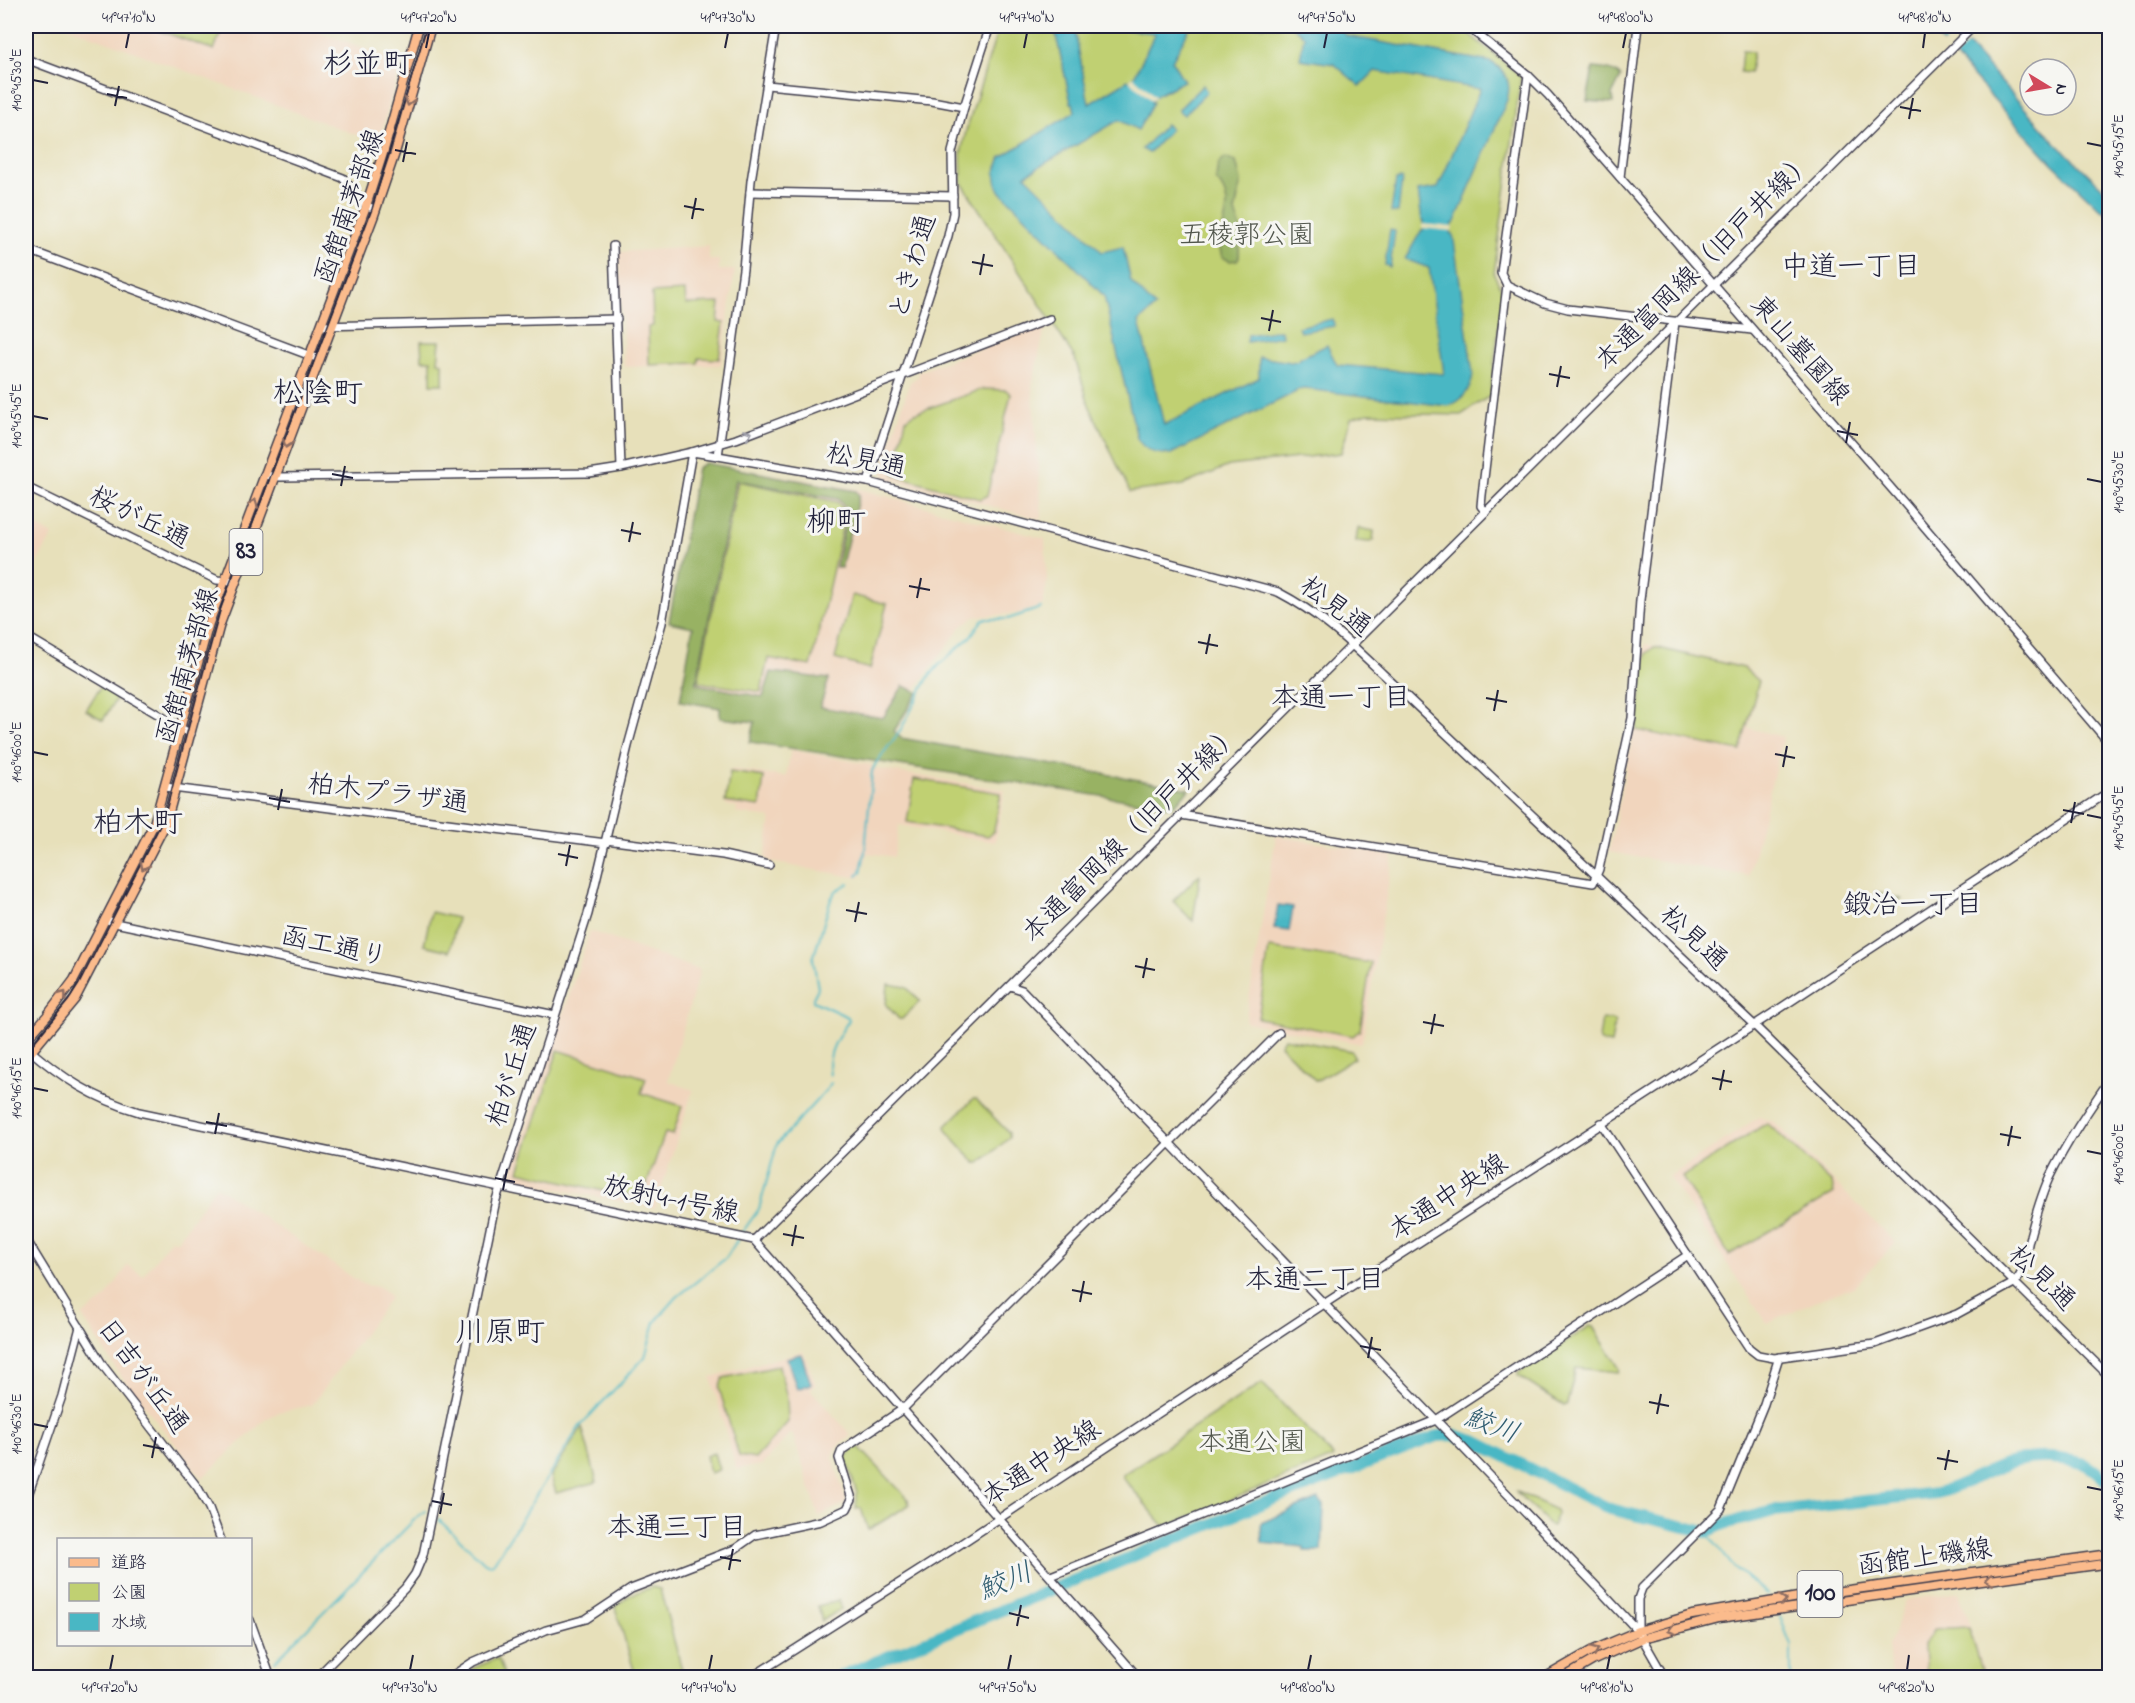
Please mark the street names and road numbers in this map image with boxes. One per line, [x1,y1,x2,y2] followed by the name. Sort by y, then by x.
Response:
[306,124,396,290] street label: 函館南茅部線
[1587,143,1825,381] street label: 本通富岡線（旧戸井線）
[880,210,948,324] street label: ときわ通
[1740,287,1858,415] street label: 東山墓園線
[822,435,910,489] street label: 松見通
[82,478,196,560] street label: 桜が丘通
[230,529,262,575] road number: 83
[1291,568,1379,648] street label: 松見通
[148,583,230,749] street label: 函館南茅部線
[1014,715,1252,953] street label: 本通富岡線（旧戸井線）
[305,766,471,824] street label: 柏木プラザ通
[1650,897,1736,981] street label: 松見通
[277,918,391,978] street label: 函工通り
[478,1018,548,1132] street label: 柏が丘通
[1382,1145,1516,1251] street label: 本通中央線
[600,1168,742,1234] street label: 放射4-1号線
[1998,1237,2084,1321] street label: 松見通
[87,1311,197,1443] street label: 日吉が丘通
[975,1411,1109,1517] street label: 本通中央線
[1855,1530,1995,1588] street label: 函館上磯線
[1798,1571,1842,1617] road number: 100

